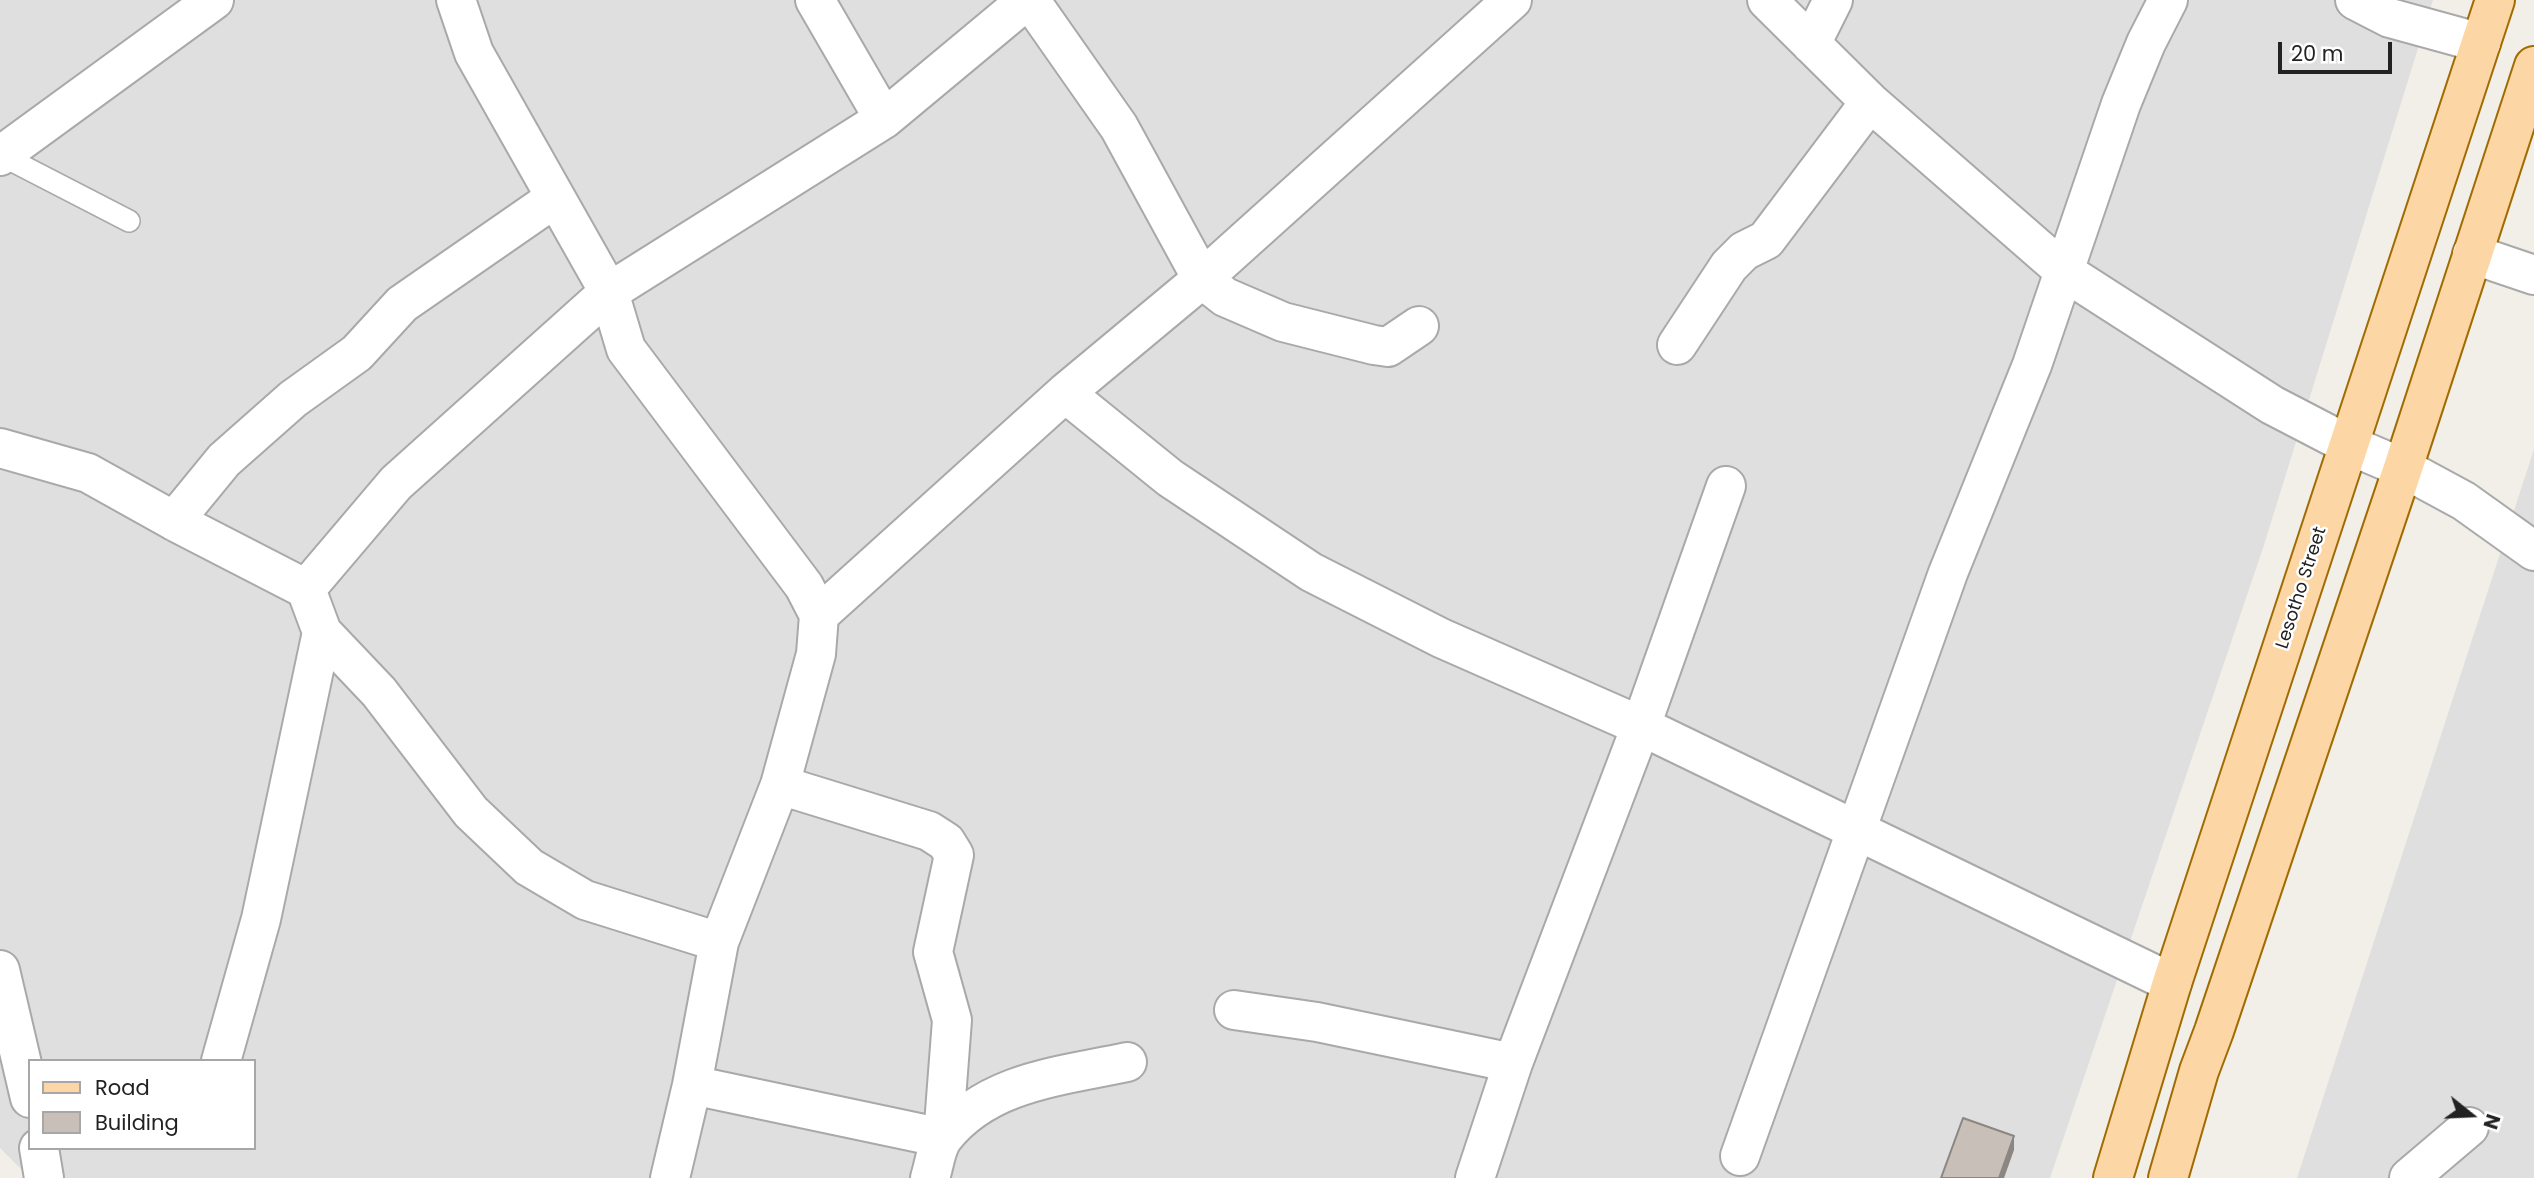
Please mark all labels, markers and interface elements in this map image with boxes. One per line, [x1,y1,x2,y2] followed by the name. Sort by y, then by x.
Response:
[2282,28,2396,72] scale bar
[2291,39,2344,68] text: 20 m
[2272,524,2332,652] street label: Lesotho Street
[28,1059,256,1150] legend
[95,1073,150,1102] text: Road
[2436,1080,2506,1150] north arrow
[95,1108,179,1137] text: Building
[2476,1111,2506,1133] text: N

